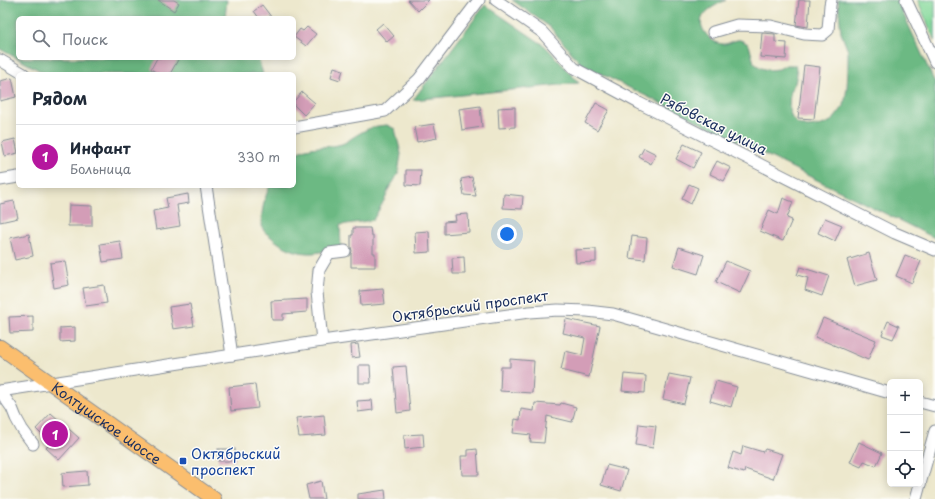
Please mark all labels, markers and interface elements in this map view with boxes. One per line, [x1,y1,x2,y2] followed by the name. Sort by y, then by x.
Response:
[16,16,296,60] search box
[30,27,52,49] icon: search
[62,27,108,50] text: Поиск
[32,85,87,111] text: Рядом
[657,88,771,160] street label: Рябовская улица
[70,136,131,159] text: Инфант
[42,147,48,166] text: 1
[237,147,280,166] text: 330 m
[70,159,131,178] text: Больница
[497,224,517,244] your location
[391,285,550,327] street label: Октябрьский проспект
[48,377,166,469] street label: Колтушское шоссе
[887,379,923,487] map controls
[887,379,923,415] button: +
[887,415,923,451] button: −
[42,419,68,449] pin: 1
[191,443,281,480] place label: Октябрьский проспект
[887,451,923,487] button: locate
[178,456,188,466] marker: Октябрьский проспект

